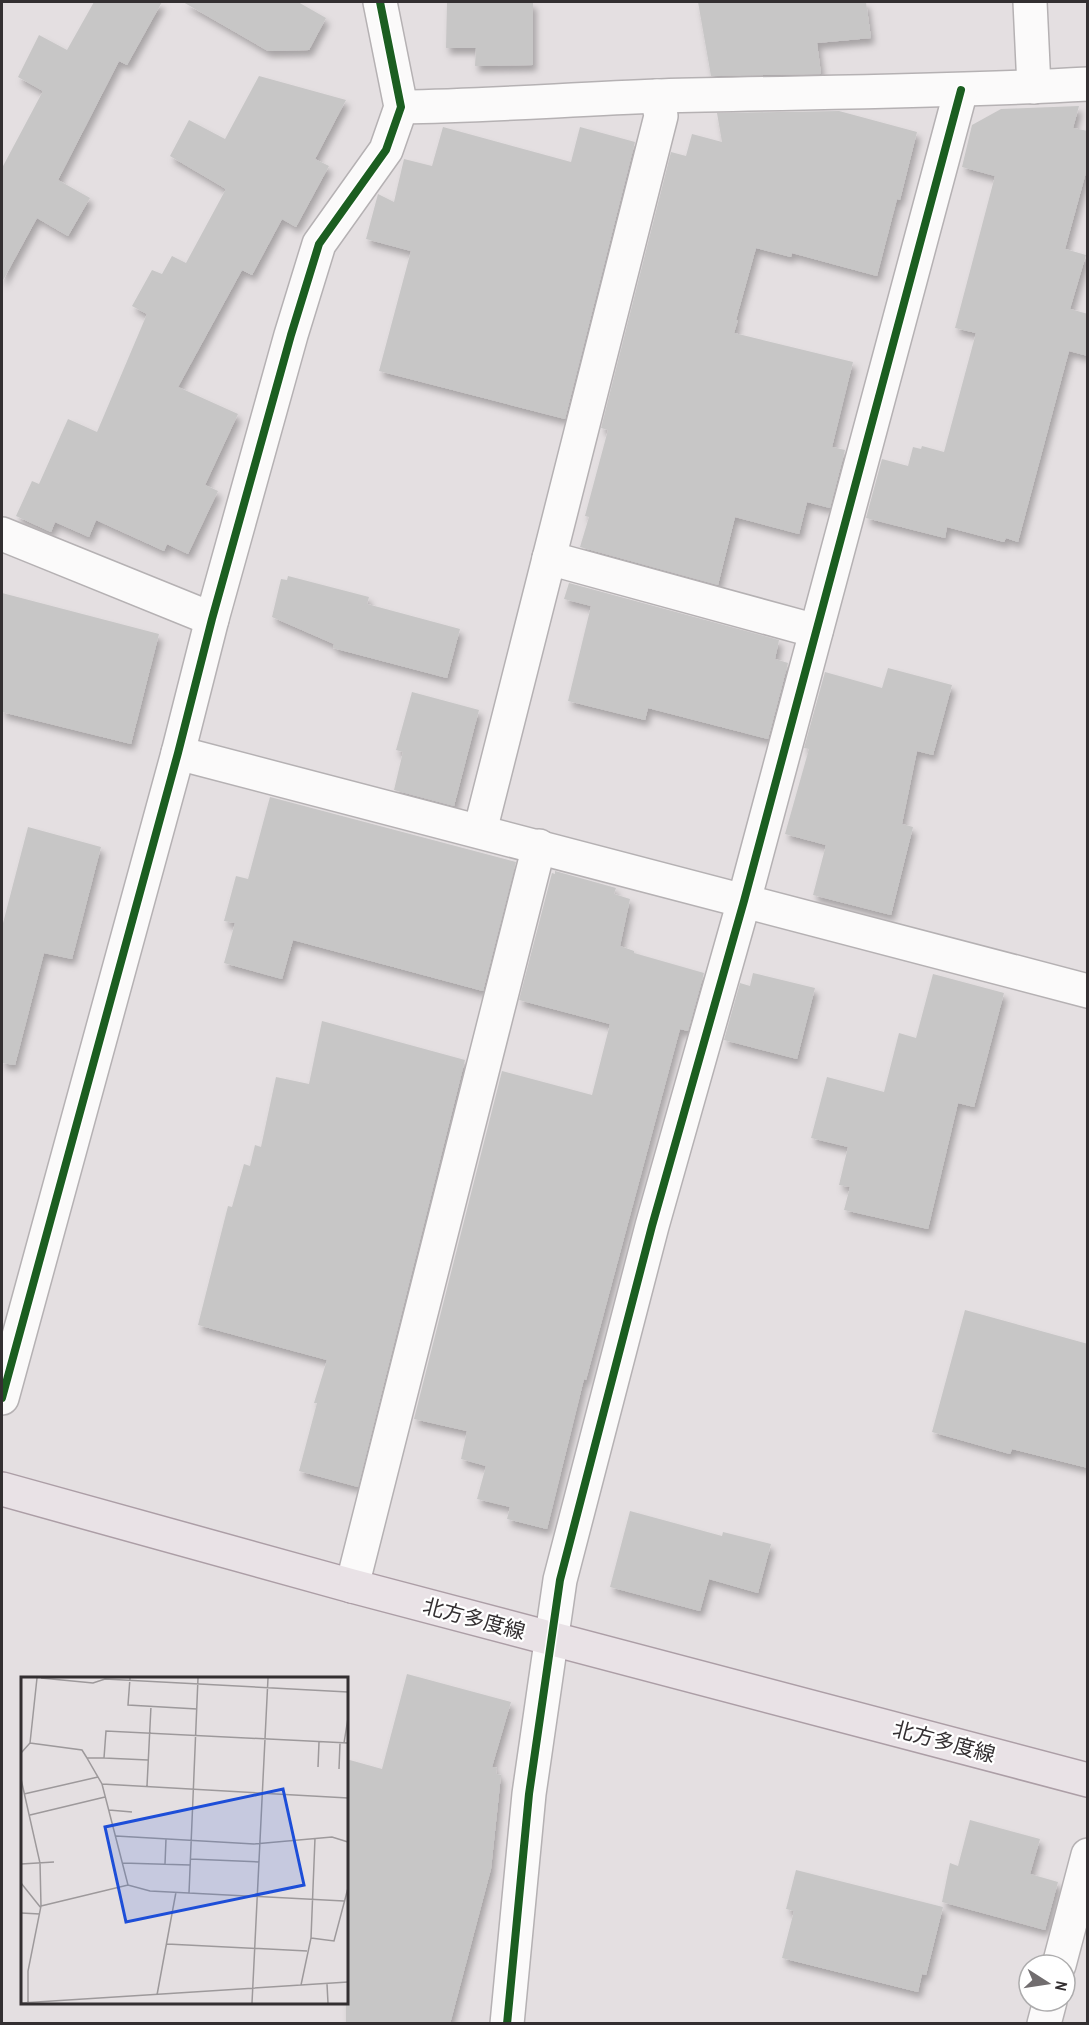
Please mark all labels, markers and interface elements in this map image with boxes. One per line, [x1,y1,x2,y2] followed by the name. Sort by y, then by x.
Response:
[420,1591,529,1646] street label: 北方多度線
[21,1677,348,2004] inset map
[890,1714,999,1769] street label: 北方多度線
[1017,1953,1077,2013] north arrow
[1050,1979,1073,1993] text: N

